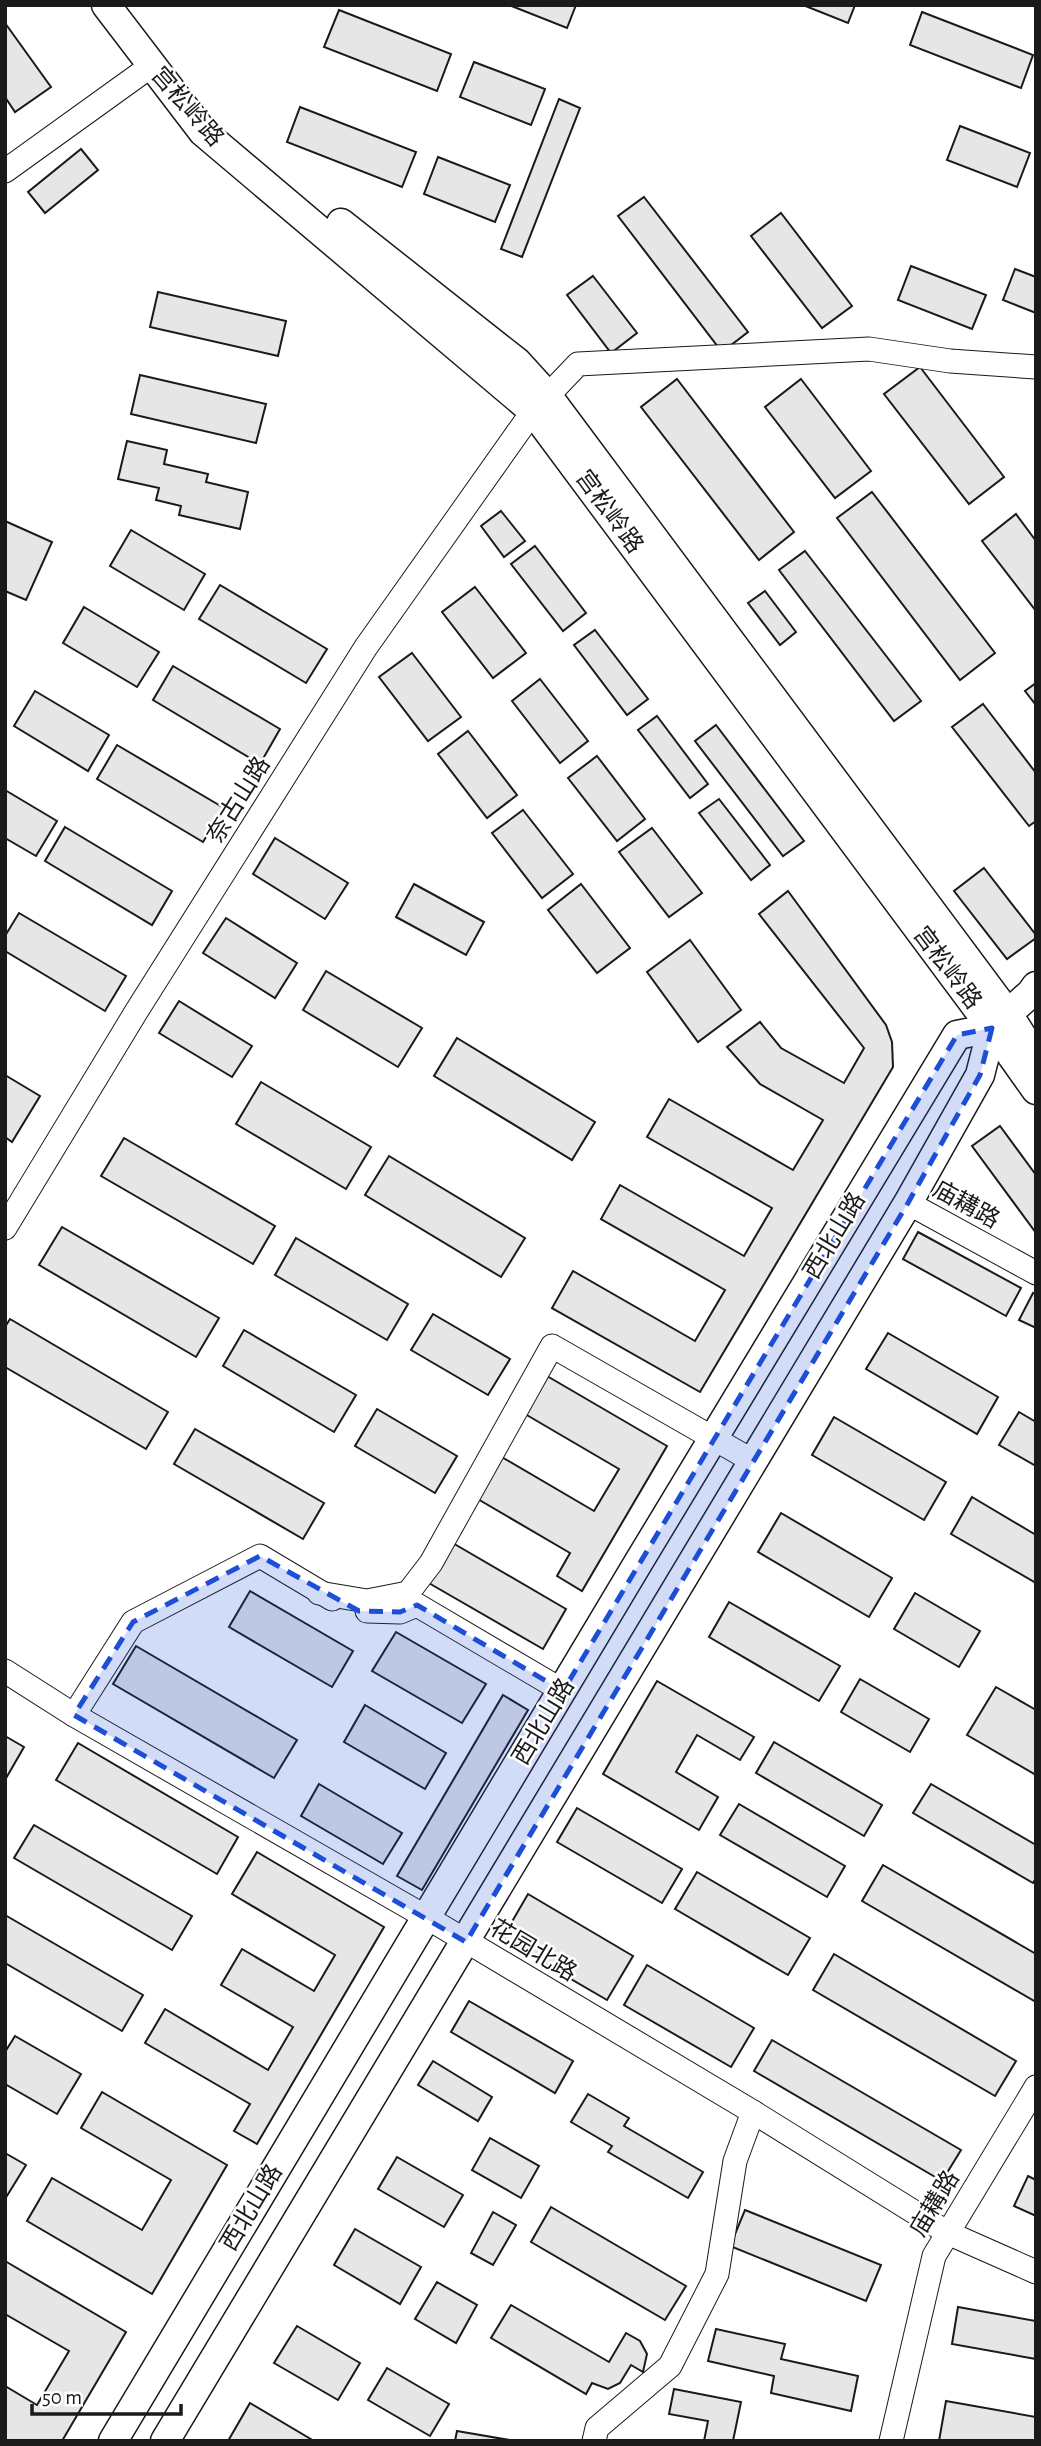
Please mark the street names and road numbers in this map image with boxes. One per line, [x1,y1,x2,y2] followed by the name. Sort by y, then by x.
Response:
[146,62,229,151] street label: 宫松岭路
[571,465,649,558] street label: 宫松岭路
[202,752,275,847] street label: 奈古山路
[909,921,987,1014] street label: 宫松岭路
[929,1175,1004,1233] street label: 庙耩路
[798,1188,870,1283] street label: 西北山路
[507,1674,579,1769] street label: 西北山路
[486,1914,581,1986] street label: 花园北路
[215,2160,287,2255] street label: 西北山路
[904,2166,964,2241] street label: 庙耩路

